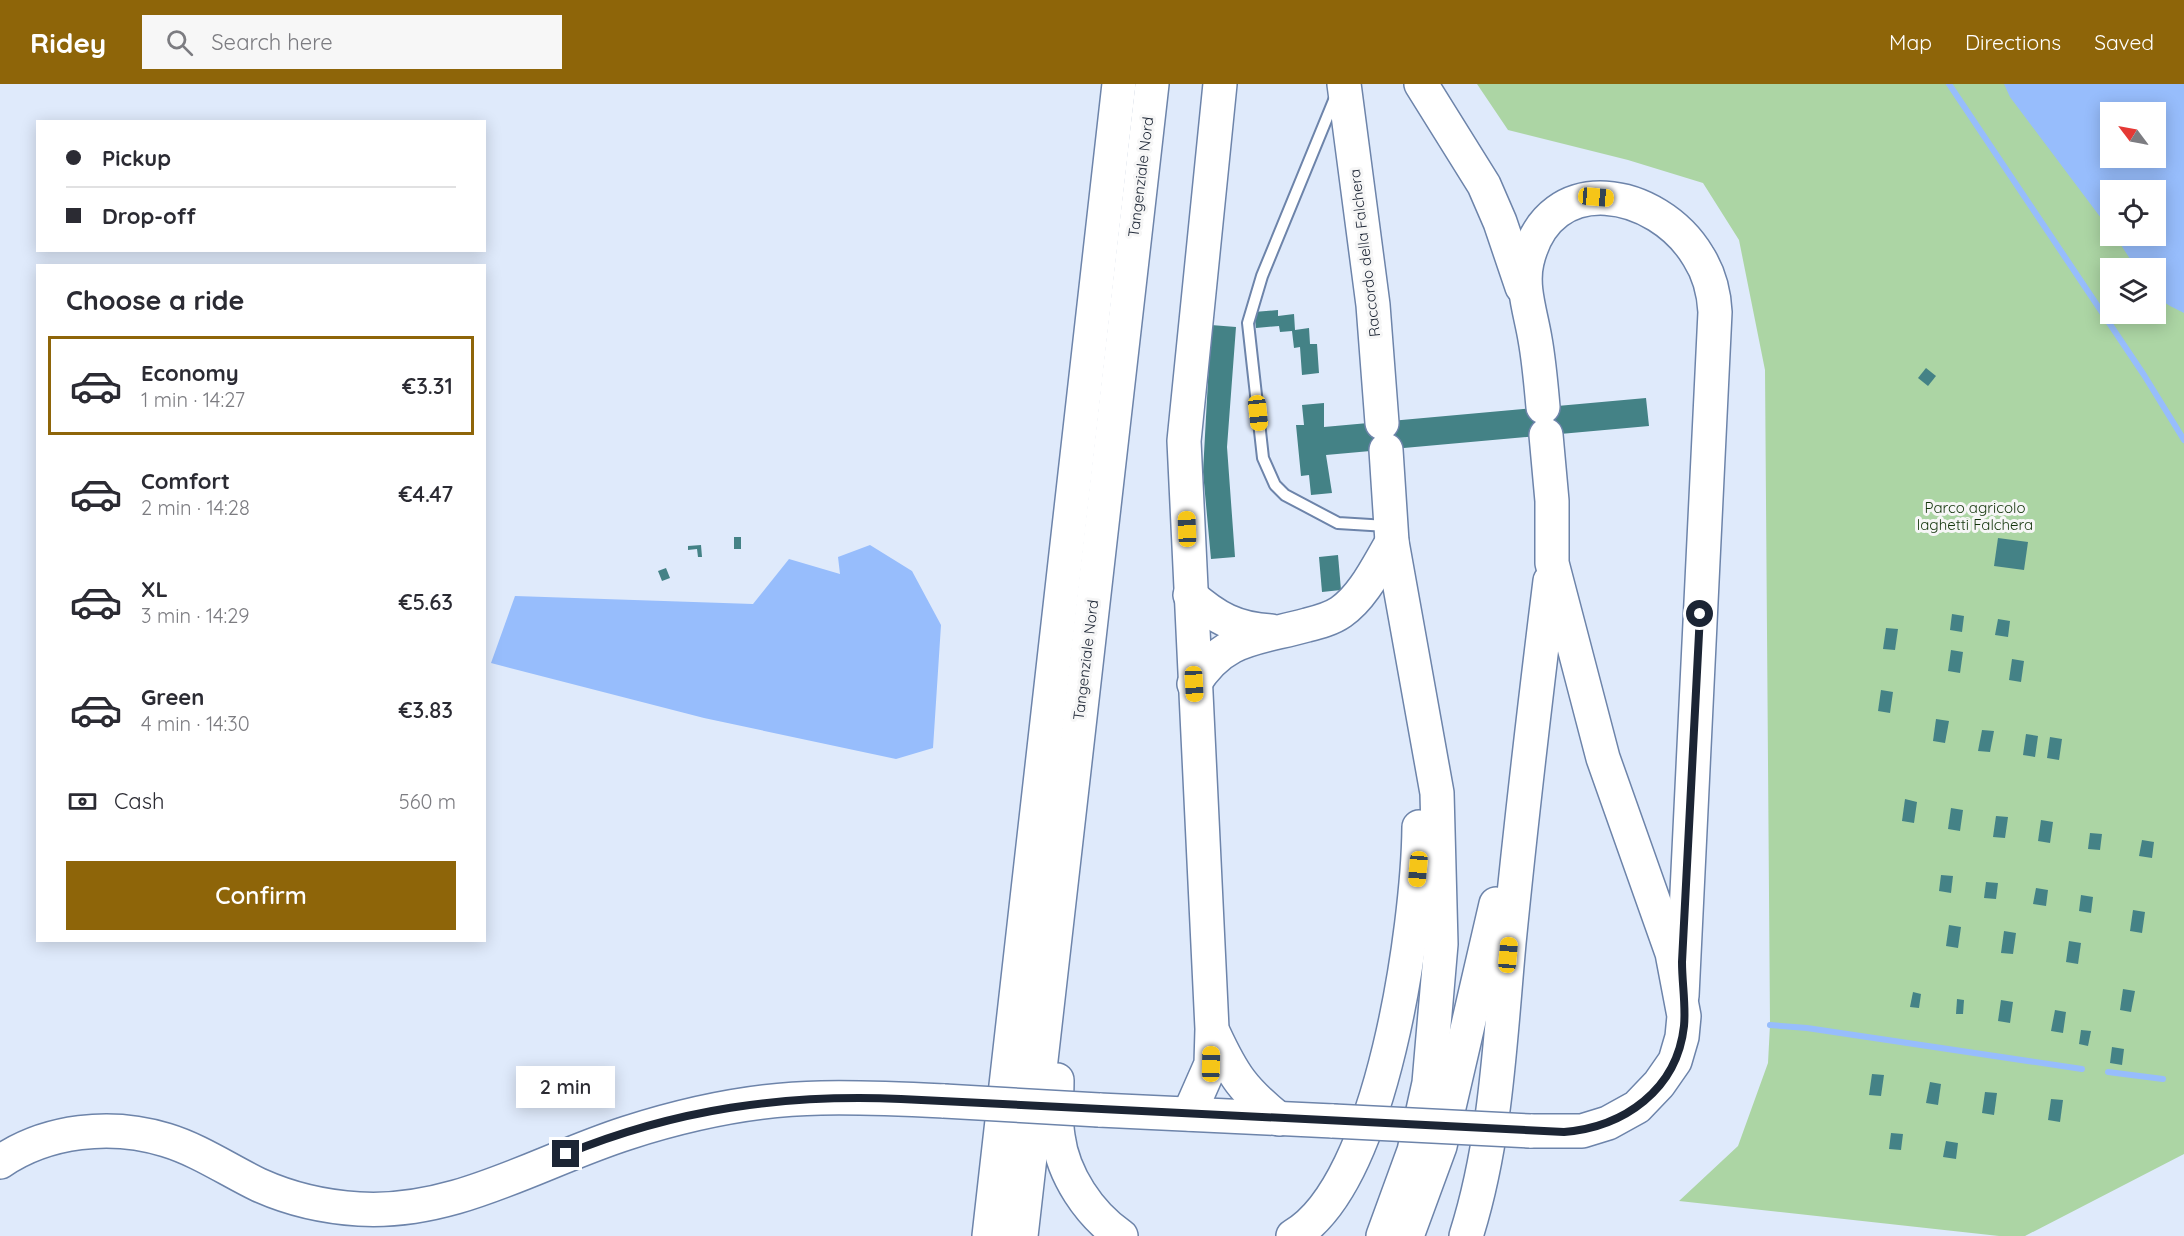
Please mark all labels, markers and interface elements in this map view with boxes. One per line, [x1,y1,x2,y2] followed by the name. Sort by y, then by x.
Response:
[142,15,562,69] search box
[30,25,106,60] text: Ridey
[163,26,196,59] icon: search
[211,28,333,56] text: Search here
[1889,29,1932,55] text: Map
[1965,29,2061,55] text: Directions
[2094,29,2154,55] text: Saved
[2100,102,2166,168] north arrow
[2100,102,2166,324] map controls
[1124,116,1157,238] street label: Tangenziale Nord
[102,144,171,172] text: Pickup
[1345,168,1384,338] street label: Raccordo della Falchera
[2100,180,2166,246] button: locate
[1577,186,1615,208] car
[102,202,196,230] text: Drop-off
[2100,258,2166,324] button: layers
[66,283,244,317] text: Choose a ride
[69,359,123,413] icon: car
[141,359,239,387] text: Economy
[402,372,453,400] text: €3.31
[141,387,245,412] text: 1 min · 14:27
[1247,394,1269,432] car
[69,467,123,521] icon: car
[141,467,230,495] text: Comfort
[398,480,453,508] text: €4.47
[141,495,250,520] text: 2 min · 14:28
[1917,498,2033,534] park label: Parco agricolo laghetti Falchera
[1177,511,1197,547] car
[69,575,123,629] icon: car
[141,575,168,603] text: XL
[398,588,453,616] text: €5.63
[1069,599,1102,721] street label: Tangenziale Nord
[1686,600,1713,627] route start
[141,603,249,628] text: 3 min · 14:29
[1184,666,1204,702] car
[69,683,123,737] icon: car
[141,683,204,711] text: Green
[398,696,453,724] text: €3.83
[141,711,250,736] text: 4 min · 14:30
[66,785,99,818] icon: cash
[114,787,165,815] text: Cash
[399,789,456,814] text: 560 m
[1407,850,1429,888] car
[66,861,456,930] button: Confirm
[1497,936,1519,974] car
[1202,1046,1220,1082] car
[516,1067,616,1109] callout: 2 min
[540,1074,591,1099] text: 2 min
[552,1140,579,1167] route end

